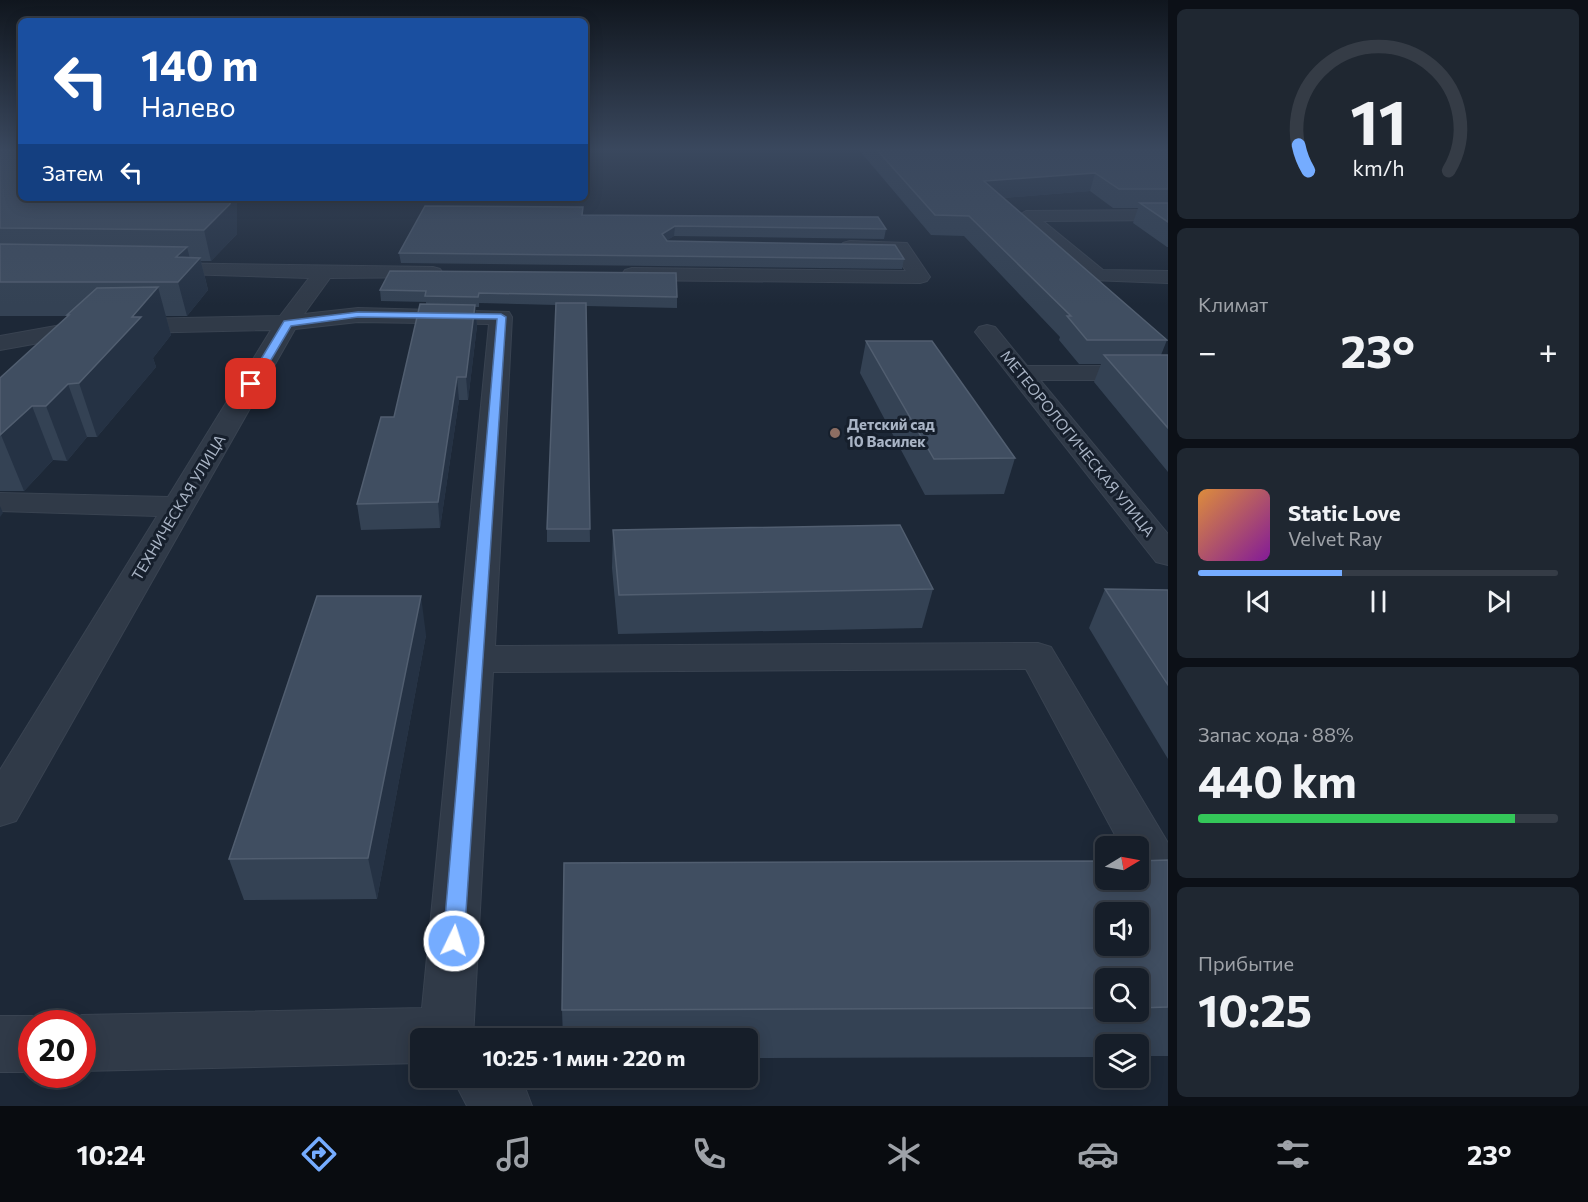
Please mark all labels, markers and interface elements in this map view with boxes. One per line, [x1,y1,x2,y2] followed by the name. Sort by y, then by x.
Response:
[141,38,258,90] text: 140 m
[42,42,120,120] icon: left
[1350,82,1406,158] text: 11
[141,90,236,123] text: Налево
[1352,155,1404,181] text: km/h
[115,156,148,189] icon: left
[42,159,103,186] text: Затем
[1198,292,1268,316] text: Климат
[1341,322,1415,377] text: 23°
[1198,330,1217,371] text: −
[1539,330,1558,371] text: +
[997,346,1159,540] street label: МЕТЕОРОЛОГИЧЕСКАЯ УЛИЦА
[225,358,276,409] pin
[234,367,267,400] icon: arrive
[847,415,935,450] place label: Детский сад 10 Василек
[828,426,842,440] marker: Детский сад 10 Василек
[127,431,229,583] street label: ТЕХНИЧЕСКАЯ УЛИЦА
[1288,499,1401,526] text: Static Love
[1288,526,1382,550] text: Velvet Ray
[1242,585,1275,618] icon: previous
[1362,585,1395,618] icon: pause
[1482,585,1515,618] icon: next
[1198,722,1354,746] text: Запас хода · 88%
[1198,752,1357,807] text: 440 km
[1095,836,1149,890] north arrow
[1095,836,1149,1088] map controls
[1095,902,1149,956] button: sound
[422,909,486,973] position arrow
[1198,951,1294,975] text: Прибытие
[1095,968,1149,1022] button: search
[1198,981,1312,1036] text: 10:25
[18,1010,96,1088] speed limit sign: 20
[1095,1034,1149,1088] button: layers
[482,1044,686,1071] text: 10:25 · 1 мин · 220 m
[298,1133,340,1175] icon: directions
[493,1133,535,1175] icon: music
[688,1133,730,1175] icon: phone
[883,1133,925,1175] icon: climate
[1077,1133,1119,1175] icon: car
[1272,1133,1314,1175] icon: filters
[76,1138,145,1171] text: 10:24
[1467,1138,1512,1171] text: 23°

